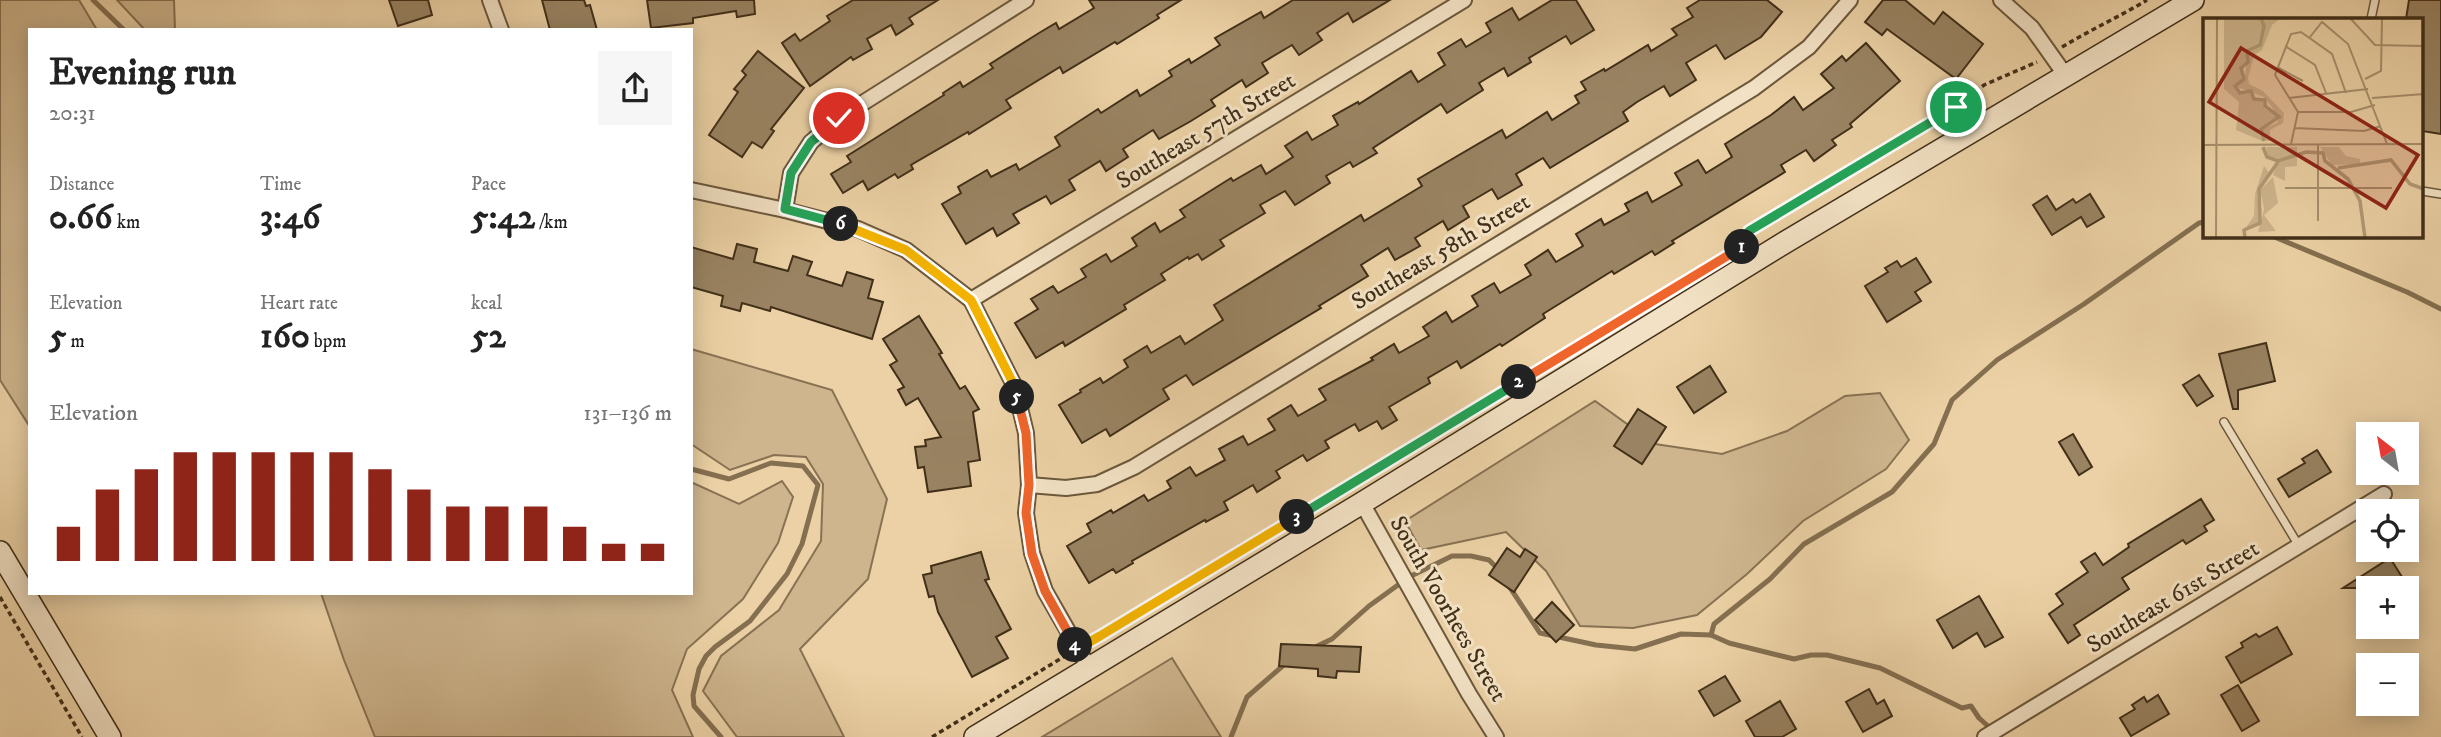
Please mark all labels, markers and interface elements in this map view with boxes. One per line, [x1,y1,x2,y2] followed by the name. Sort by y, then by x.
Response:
[2203,18,2424,238] inset map
[49,49,236,97] text: Evening run
[598,51,672,125] button: share
[1111,66,1301,196] street label: Southeast 57th Street
[1926,77,1986,137] pin
[809,88,869,148] pin
[1937,88,1975,126] icon: arrive
[49,99,96,128] text: 20:31
[820,99,858,137] icon: check
[49,173,114,196] text: Distance
[260,173,301,196] text: Time
[471,173,506,196] text: Pace
[1346,187,1536,317] street label: Southeast 58th Street
[49,196,113,240] text: 0.66
[260,196,321,240] text: 3:46
[471,196,535,240] text: 5:42
[824,206,858,242] pin: 6
[113,211,140,234] text: km
[535,211,568,234] text: /km
[836,212,845,235] text: 6
[1724,230,1760,264] pin: 1
[1738,235,1745,258] text: 1
[49,292,123,315] text: Elevation
[260,292,338,315] text: Heart rate
[471,292,502,315] text: kcal
[49,315,66,359] text: 5
[260,315,310,359] text: 160
[471,315,506,359] text: 52
[66,330,85,353] text: m
[310,330,347,353] text: bpm
[1502,364,1536,400] pin: 2
[1514,370,1523,393] text: 2
[1000,380,1034,414] pin: 5
[1012,385,1021,408] text: 5
[49,399,138,428] text: Elevation
[583,399,672,428] text: 131–136 m
[2356,422,2418,485] north arrow
[2356,422,2419,716] map controls
[2356,499,2419,562] button: locate
[1280,500,1314,534] pin: 3
[1293,505,1300,528] text: 3
[1383,511,1514,708] street label: South Voorhees Street
[2081,534,2265,660] street label: Southeast 61st Street
[2356,576,2419,639] button: +
[1058,628,1092,662] pin: 4
[1069,633,1080,656] text: 4
[2356,653,2419,716] button: −

